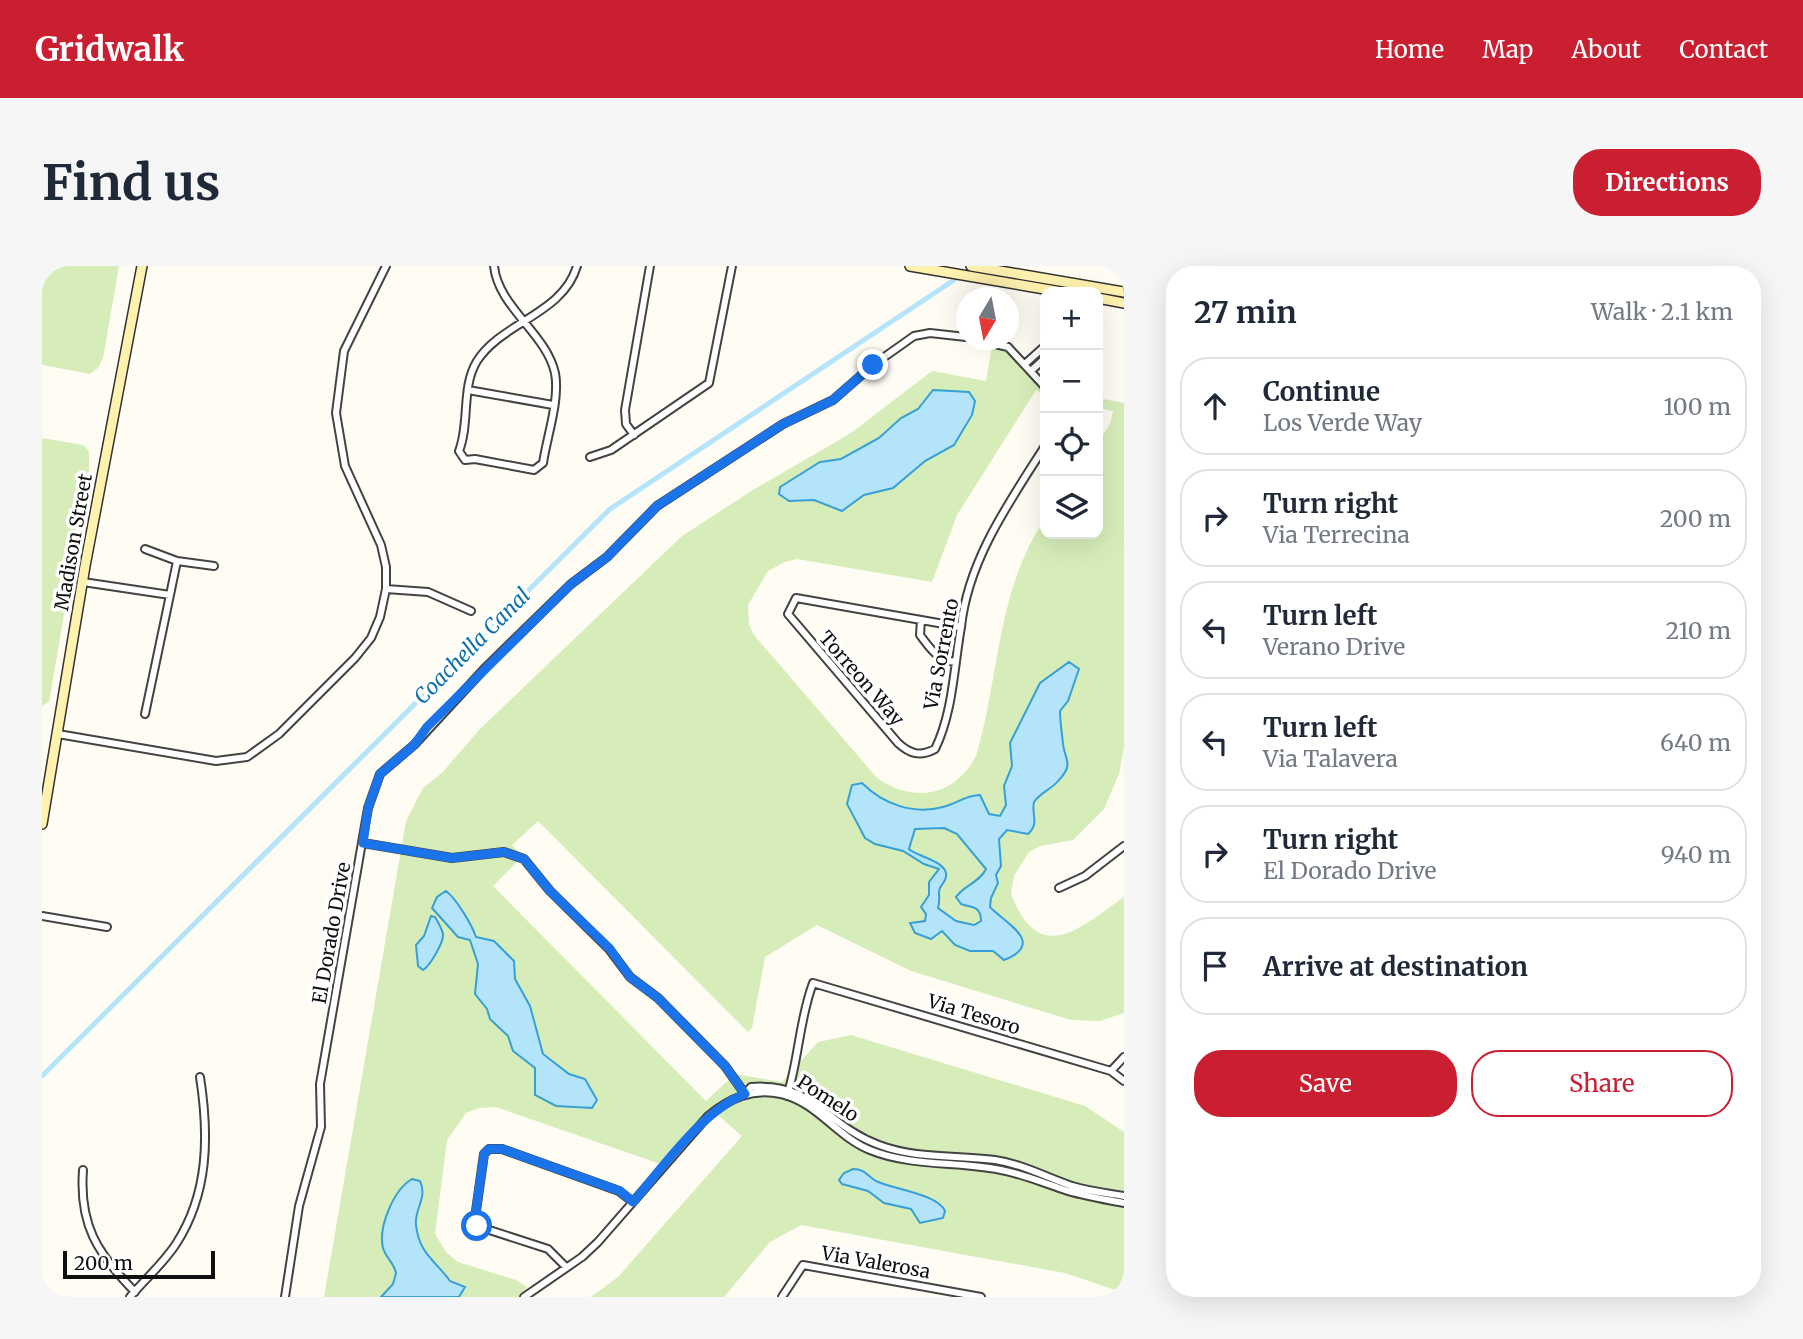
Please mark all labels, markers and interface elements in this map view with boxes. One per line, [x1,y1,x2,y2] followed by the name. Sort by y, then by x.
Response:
[35,29,184,70] text: Gridwalk
[1375,34,1444,65] text: Home
[1482,34,1533,65] text: Map
[1571,34,1641,65] text: About
[1679,34,1768,65] text: Contact
[1573,149,1761,216] button: Directions
[42,152,220,213] text: Find us
[956,287,1019,350] north arrow
[1040,287,1103,539] map controls
[1040,287,1103,350] button: +
[1194,293,1297,331] text: 27 min
[1591,297,1733,326] text: Walk · 2.1 km
[857,349,888,380] route end
[1040,350,1103,413] button: −
[1263,375,1380,408] text: Continue
[1196,387,1234,425] icon: ahead
[1663,392,1731,421] text: 100 m
[1263,408,1422,437] text: Los Verde Way
[1040,413,1103,476] button: locate
[49,471,97,612] street label: Madison Street
[1040,476,1103,539] button: layers
[1263,487,1398,520] text: Turn right
[1196,499,1234,537] icon: right
[1660,504,1731,533] text: 200 m
[1263,520,1410,549] text: Via Terrecina
[408,582,536,710] water label: Coachella Canal
[918,596,964,713] street label: Via Sorrento
[1263,599,1377,632] text: Turn left
[1196,611,1234,649] icon: left
[1666,616,1731,645] text: 210 m
[814,626,910,730] street label: Torreon Way
[1263,632,1405,661] text: Verano Drive
[1263,711,1377,744] text: Turn left
[1196,723,1234,761] icon: left
[1660,728,1731,757] text: 640 m
[1263,744,1398,773] text: Via Talavera
[1263,823,1398,856] text: Turn right
[1196,835,1234,873] icon: right
[1661,840,1731,869] text: 940 m
[1263,856,1437,885] text: El Dorado Drive
[307,860,355,1006] street label: El Dorado Drive
[1196,947,1234,985] icon: arrive
[1263,950,1528,983] text: Arrive at destination
[924,988,1023,1039] street label: Via Tesoro
[1194,1050,1457,1117] button: Save
[1471,1050,1733,1117] button: Share
[793,1069,863,1127] street label: Pomelo
[461,1210,492,1241] route start
[819,1240,932,1283] street label: Via Valerosa
[63,1248,215,1280] scale bar
[74,1251,133,1275] text: 200 m

